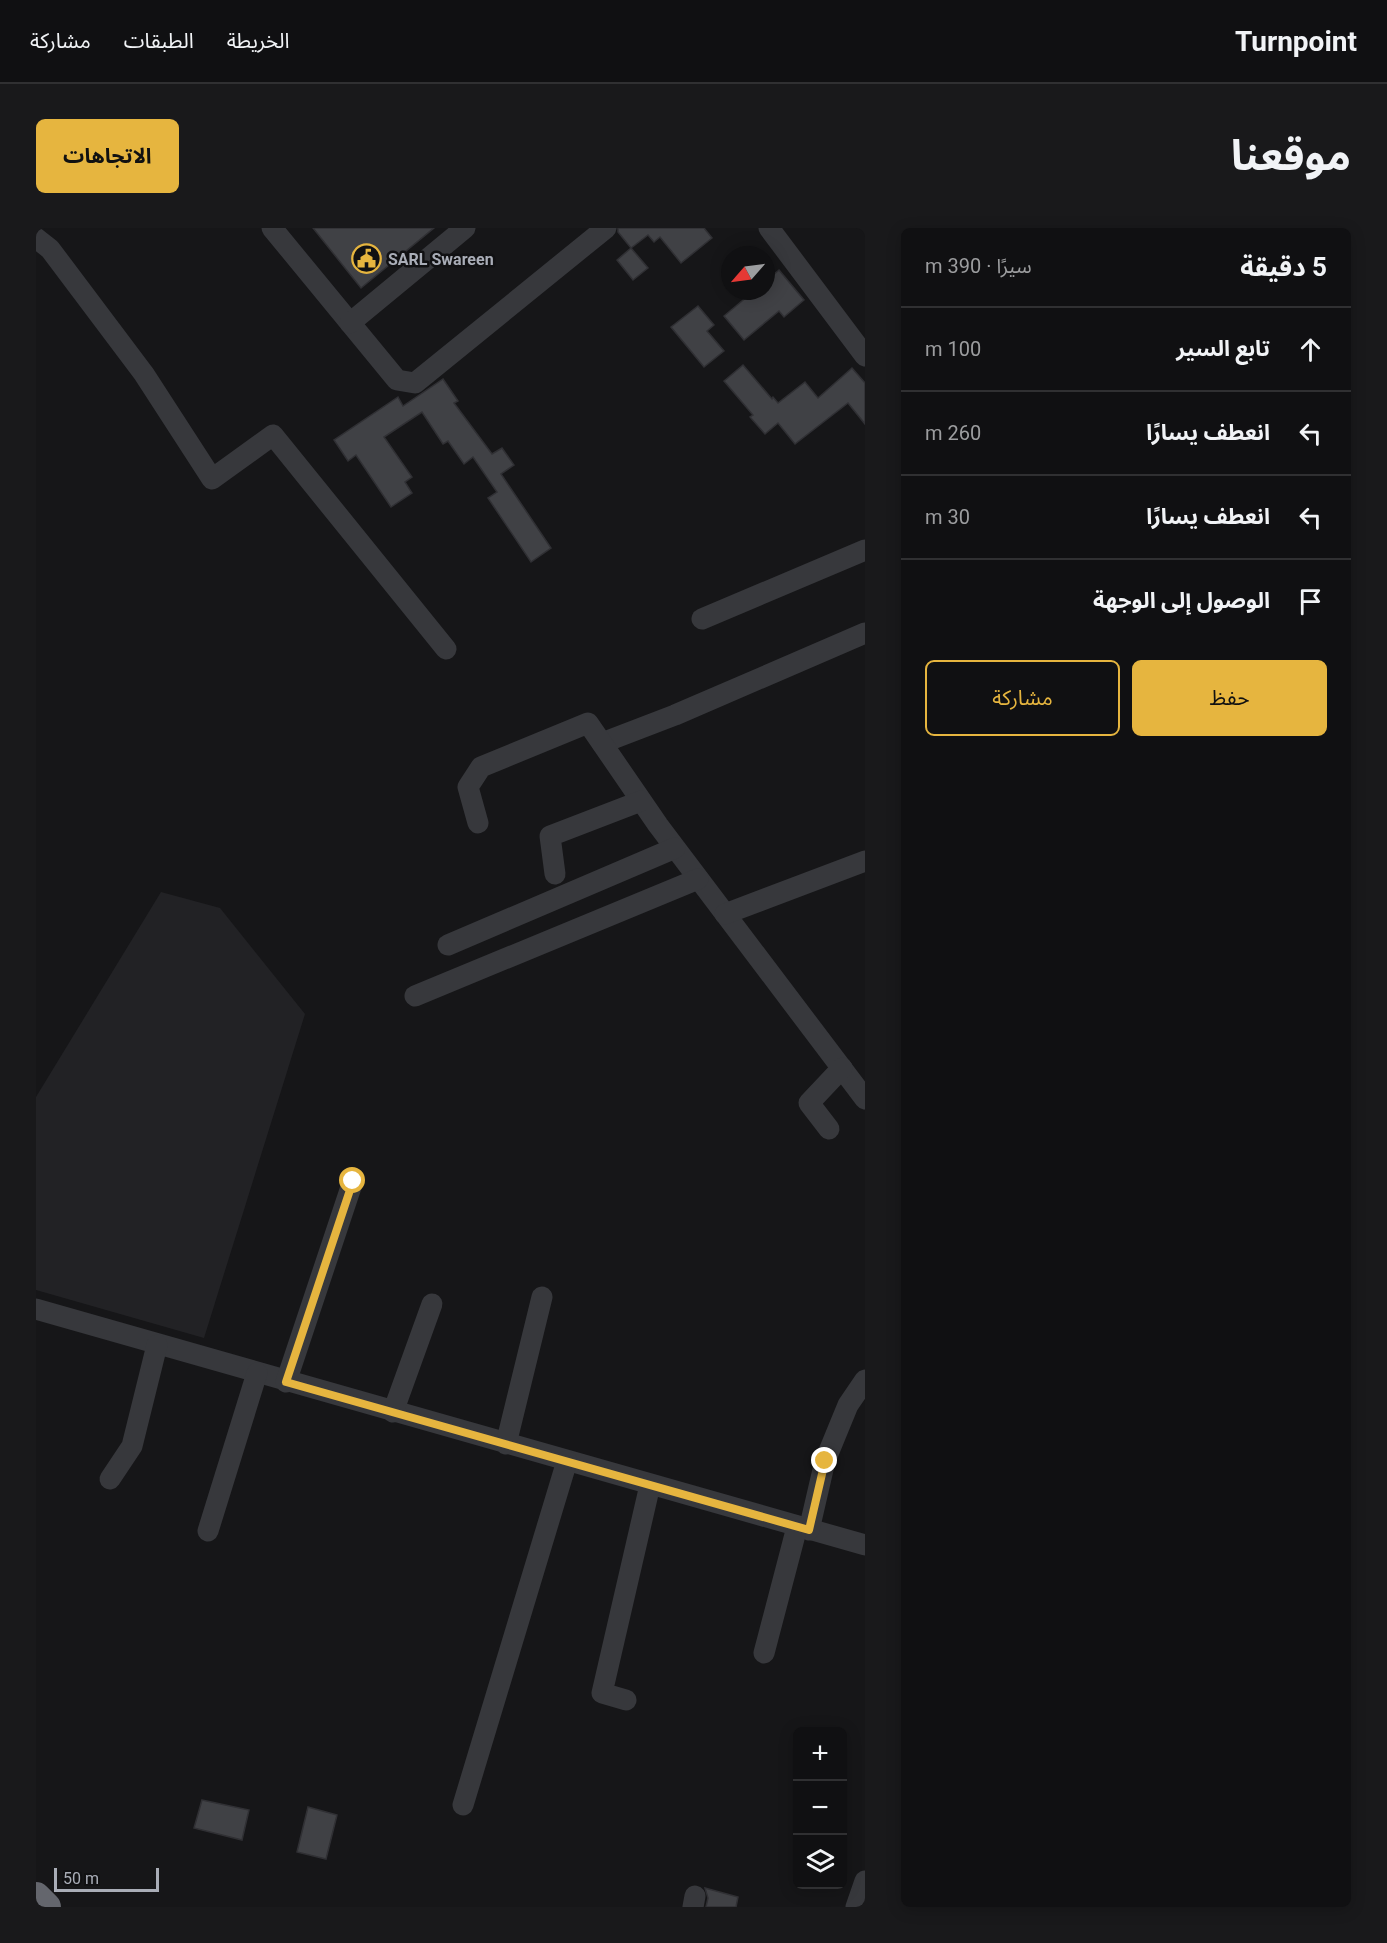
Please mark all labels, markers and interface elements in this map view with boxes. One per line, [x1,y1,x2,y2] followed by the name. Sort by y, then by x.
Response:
[1235,25,1357,58] text: Turnpoint
[30,29,91,53] text: مشاركة
[124,29,194,53] text: الطبقات
[227,29,290,53] text: الخريطة
[36,119,179,193] button: الاتجاهات
[1231,131,1351,180] text: موقعنا
[351,243,383,275] public building icon: SARL Swareen
[721,246,775,300] north arrow
[388,250,494,269] place label: SARL Swareen
[1240,252,1327,282] text: 5 دقيقة
[925,254,1032,278] text: سيرًا · 390 m
[1294,333,1327,366] icon: ahead
[1176,336,1270,361] text: تابع السير
[925,337,981,361] text: 100 m
[1294,417,1327,450] icon: left
[1146,420,1270,445] text: انعطف يسارًا
[925,421,981,445] text: 260 m
[1294,501,1327,534] icon: left
[1146,504,1270,529] text: انعطف يسارًا
[925,505,970,529] text: 30 m
[1294,585,1327,618] icon: arrive
[1093,588,1270,613] text: الوصول إلى الوجهة
[925,660,1120,736] button: مشاركة
[1132,660,1327,736] button: حفظ
[339,1167,365,1193] route start
[811,1447,837,1473] route end
[793,1727,847,1889] map controls
[793,1727,847,1781] button: +
[793,1781,847,1835] button: −
[793,1835,847,1889] button: layers
[54,1865,159,1892] scale bar
[63,1869,99,1888] text: 50 m

